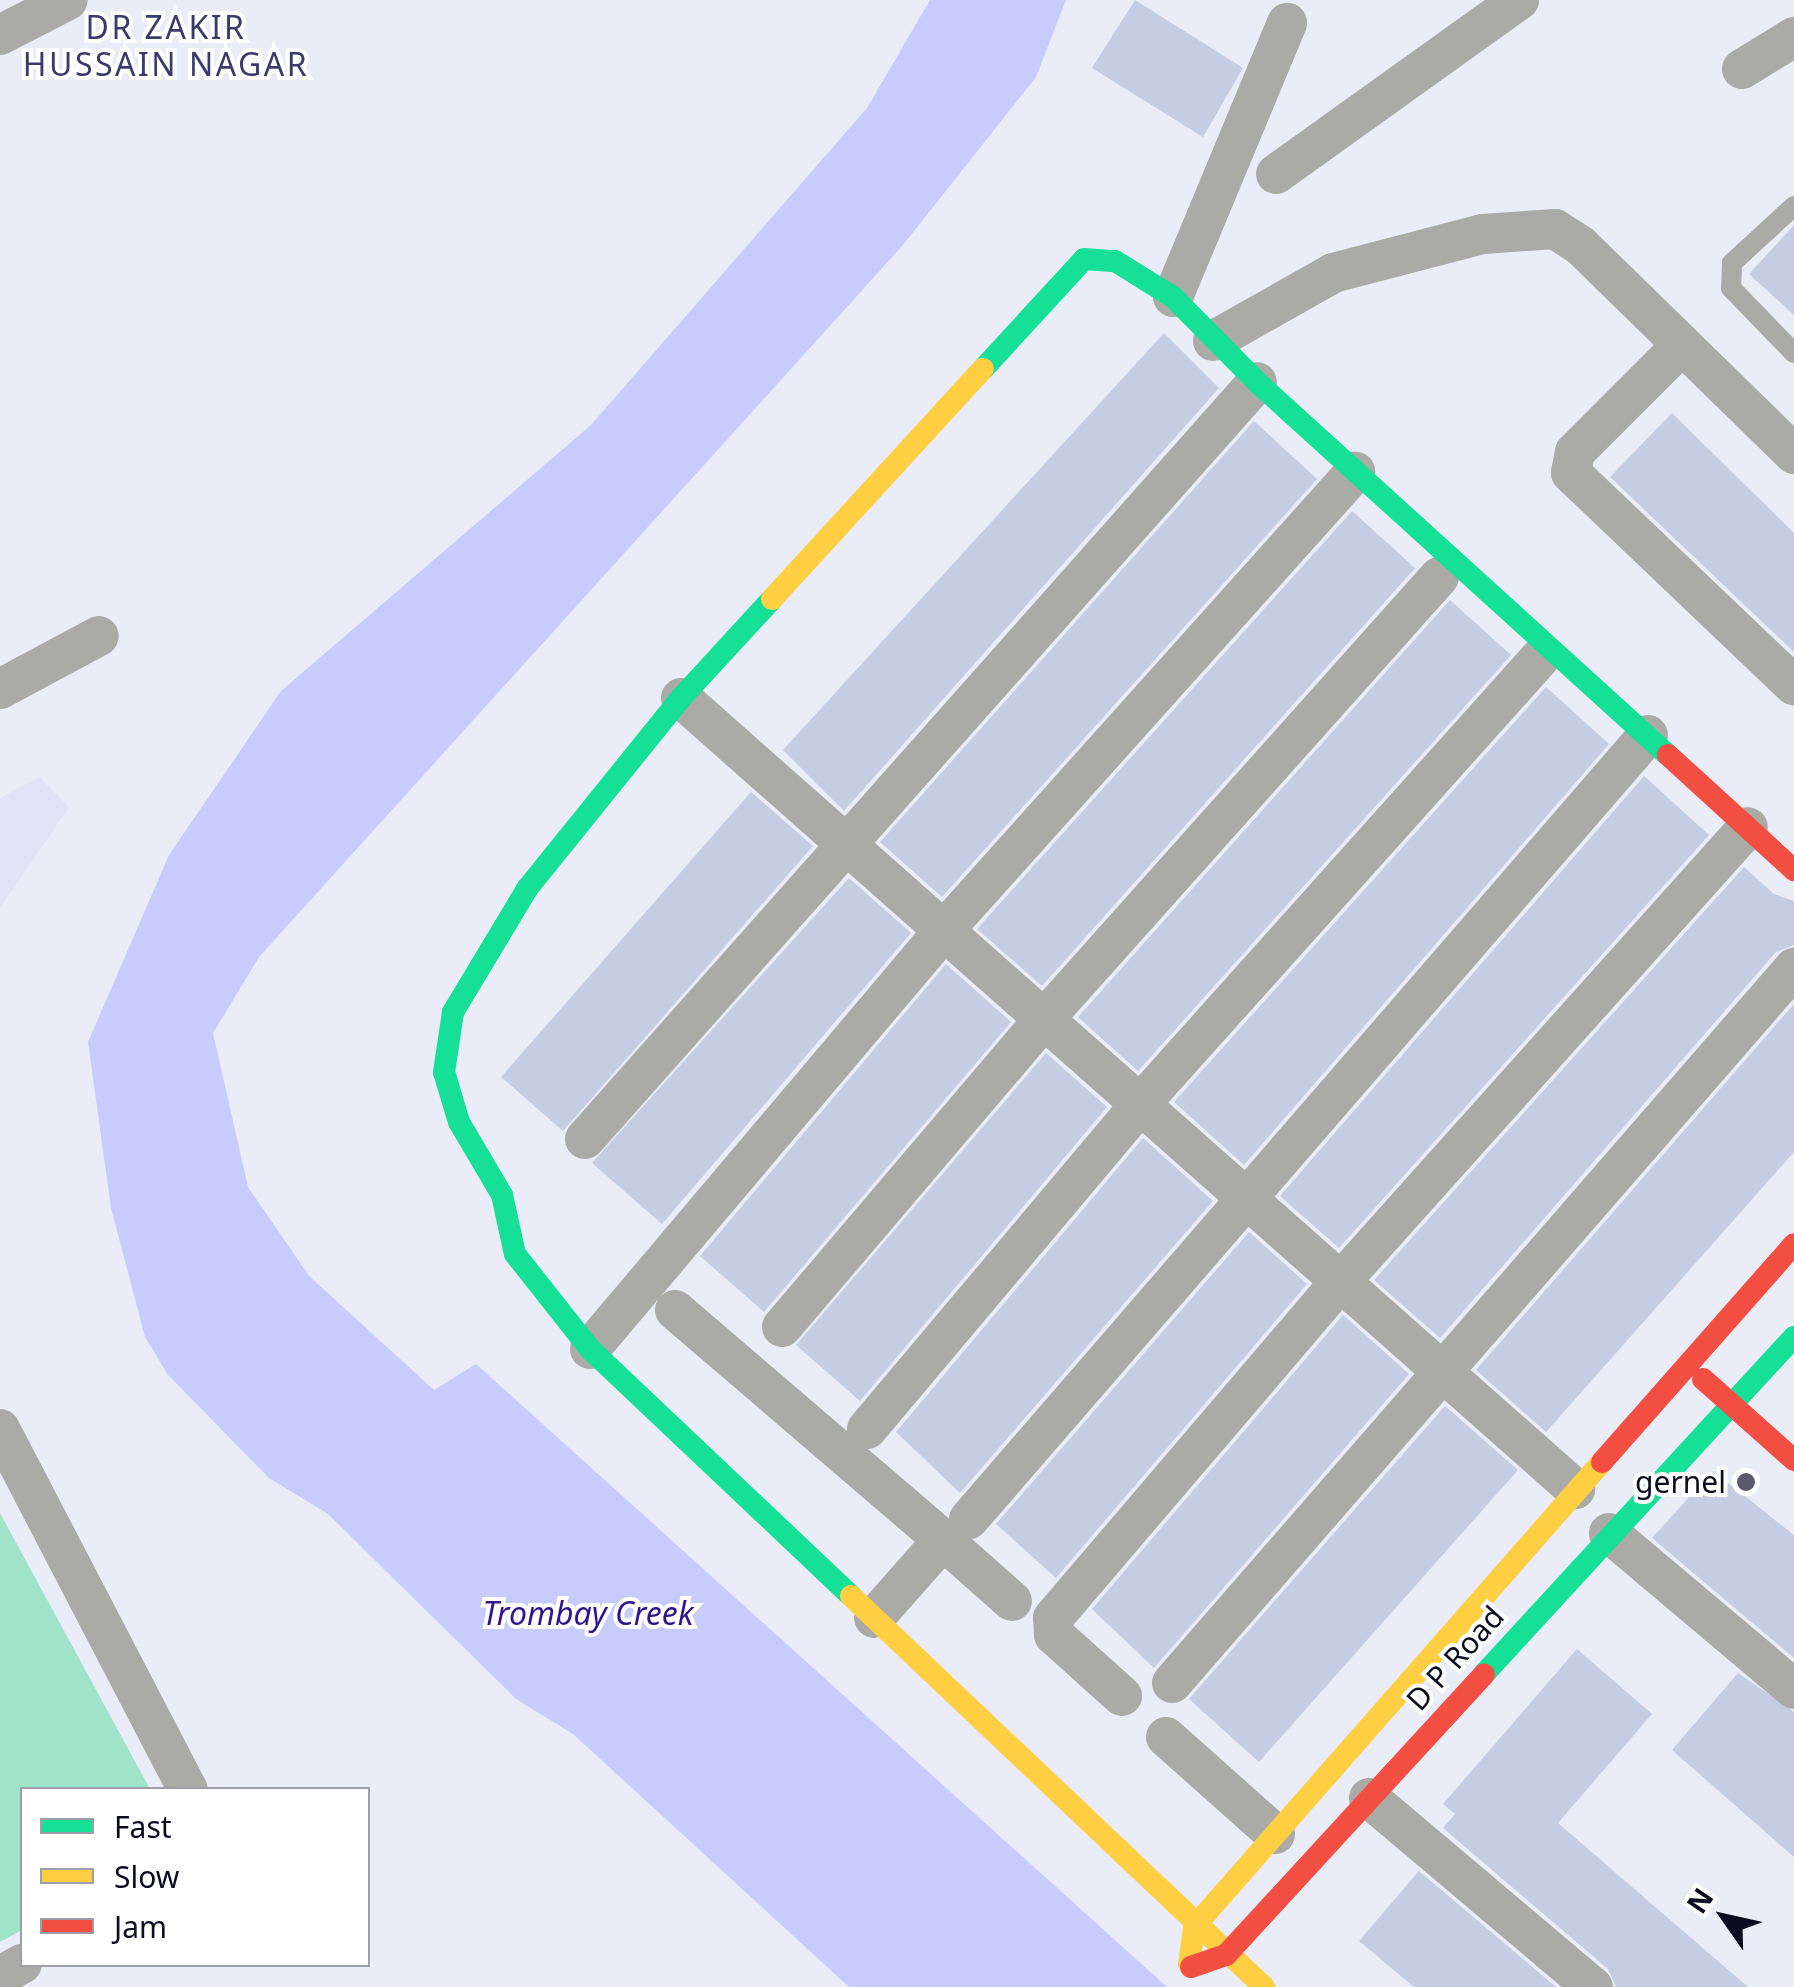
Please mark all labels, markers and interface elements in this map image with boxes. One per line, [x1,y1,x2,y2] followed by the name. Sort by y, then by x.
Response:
[23,9,309,84] district label: DR ZAKIR HUSSAIN NAGAR
[1635,1464,1726,1500] place label: gernel
[1735,1471,1757,1493] marker: gernel
[482,1594,694,1632] water label: Trombay Creek
[1399,1598,1511,1718] street label: D P Road
[20,1787,370,1967] legend
[114,1806,172,1847] text: Fast
[114,1856,179,1897] text: Slow
[1674,1867,1774,1967] north arrow
[1677,1880,1721,1920] text: N
[114,1906,167,1947] text: Jam

